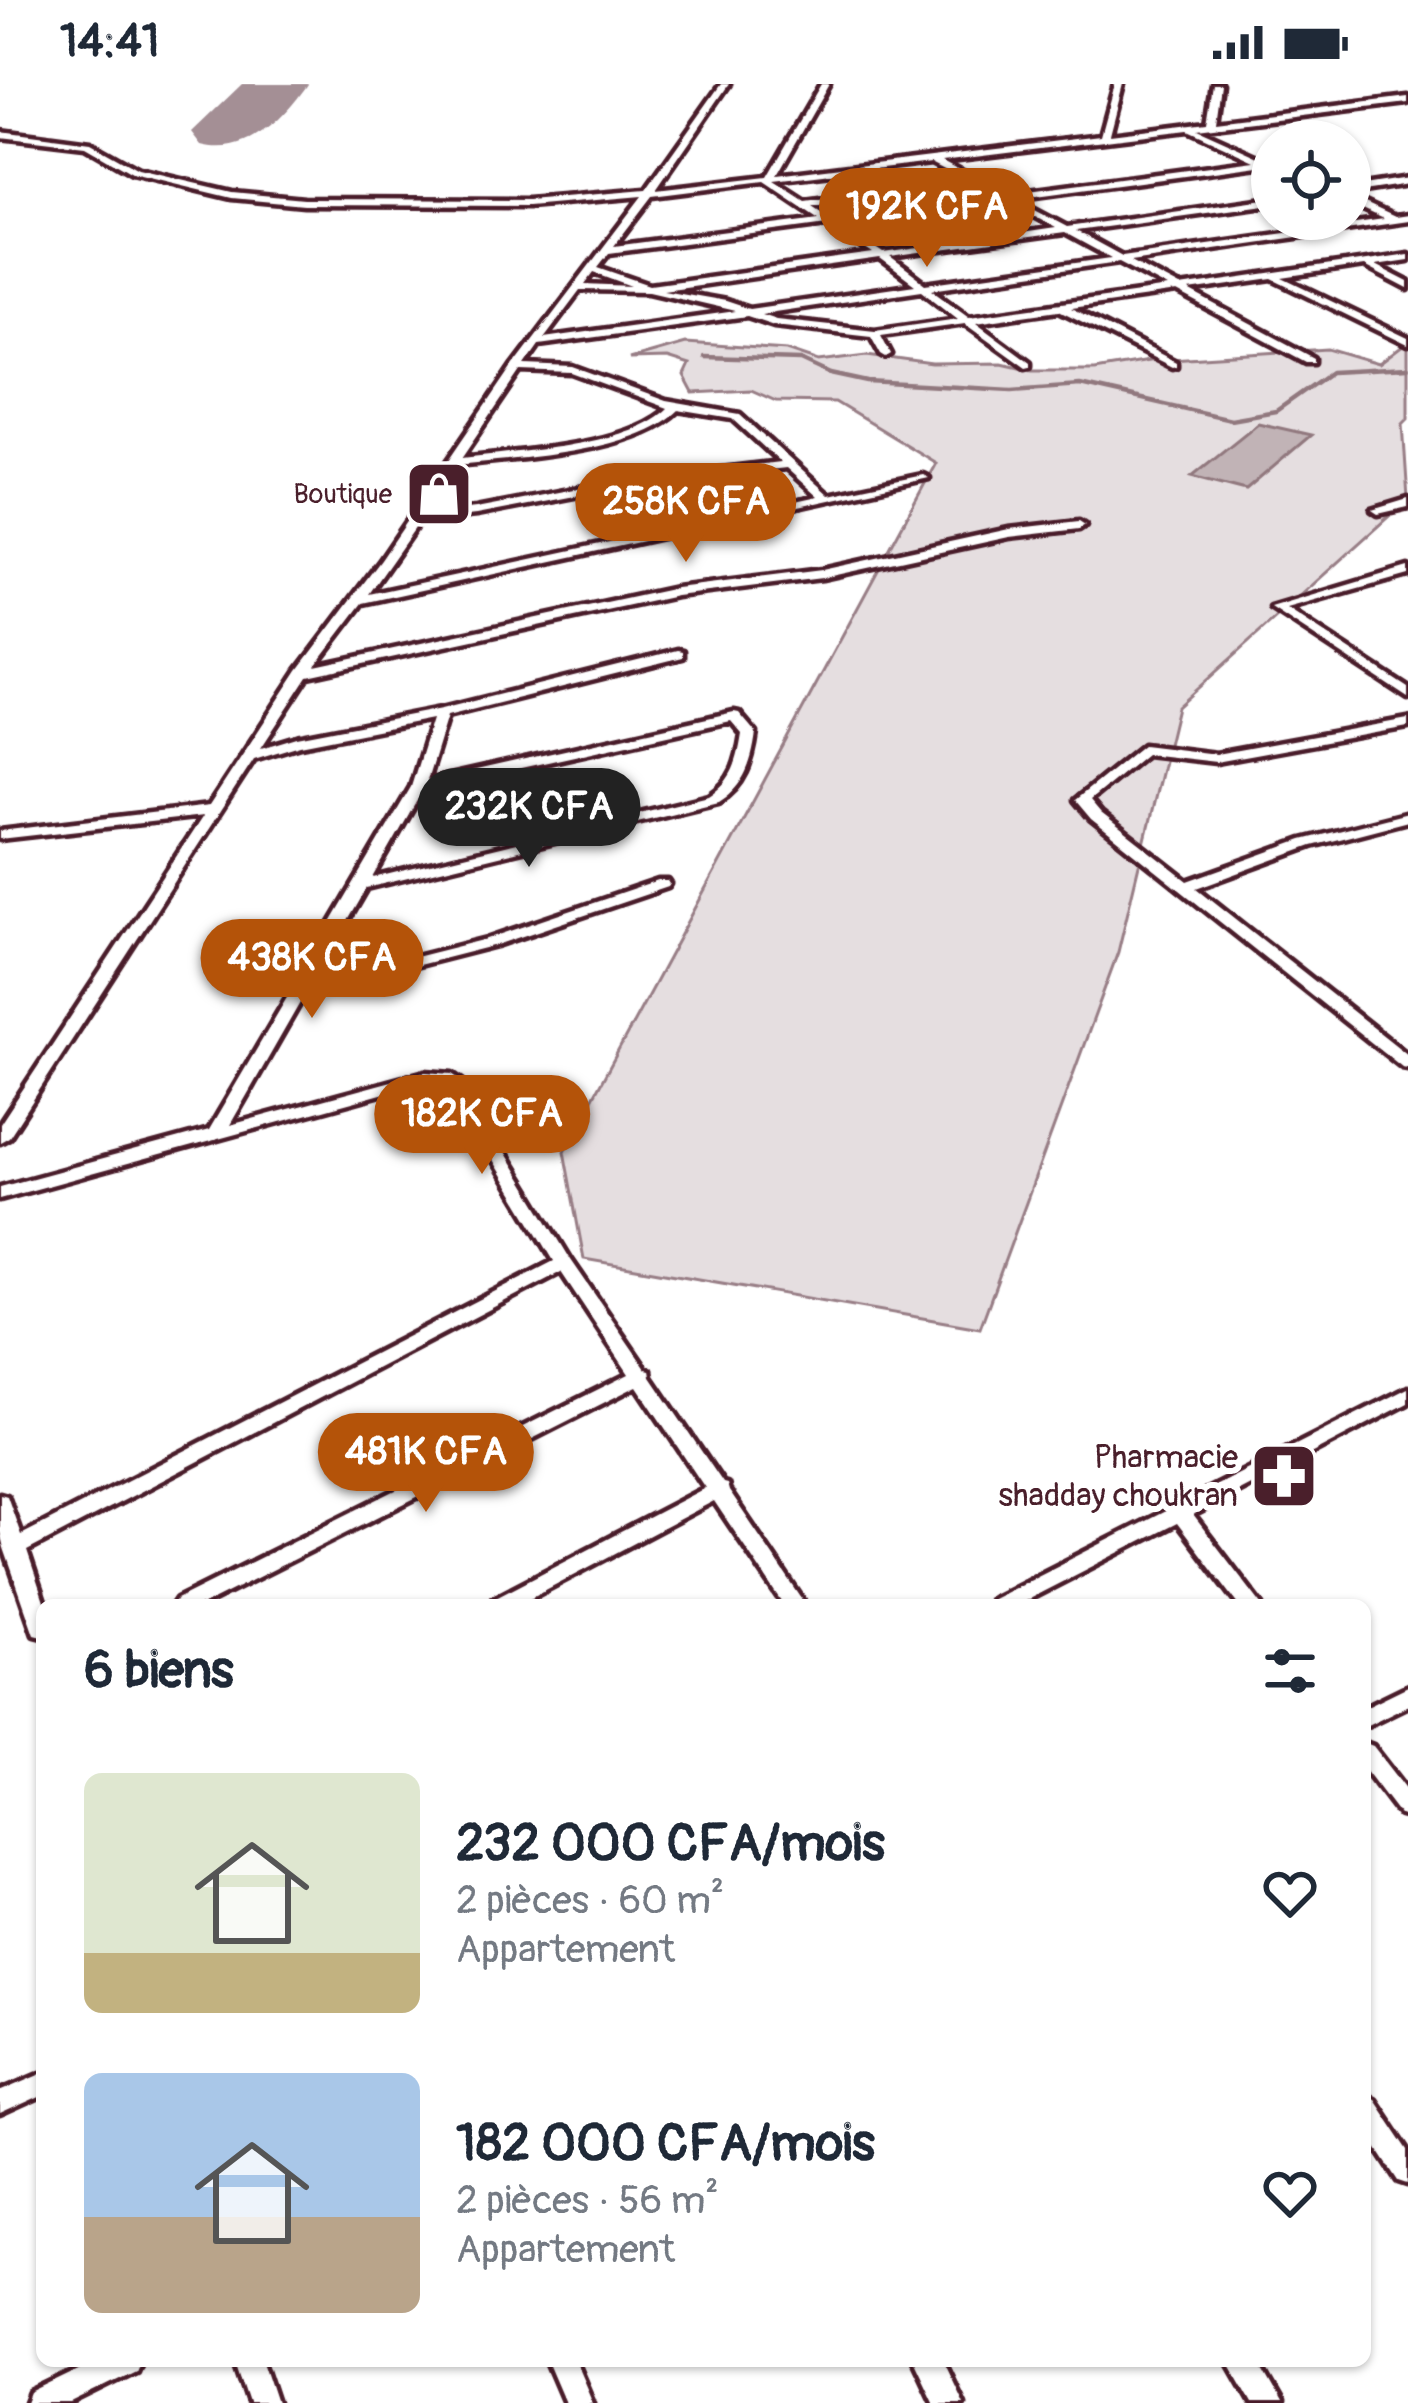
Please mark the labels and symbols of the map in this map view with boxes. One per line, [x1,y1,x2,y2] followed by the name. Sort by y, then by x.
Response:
[803,168,1051,270] pin: 192K CFA
[404,459,474,529] shop icon: Boutique
[562,463,810,565] pin: 258K CFA
[293,478,393,511] place label: Boutique
[405,768,653,870] pin: 232K CFA
[188,919,436,1021] pin: 438K CFA
[358,1075,606,1177] pin: 182K CFA
[302,1413,550,1515] pin: 481K CFA
[998,1437,1238,1516] place label: Pharmacie shadday choukran
[1249,1441,1319,1511] pharmacy icon: Pharmacie shadday choukran

